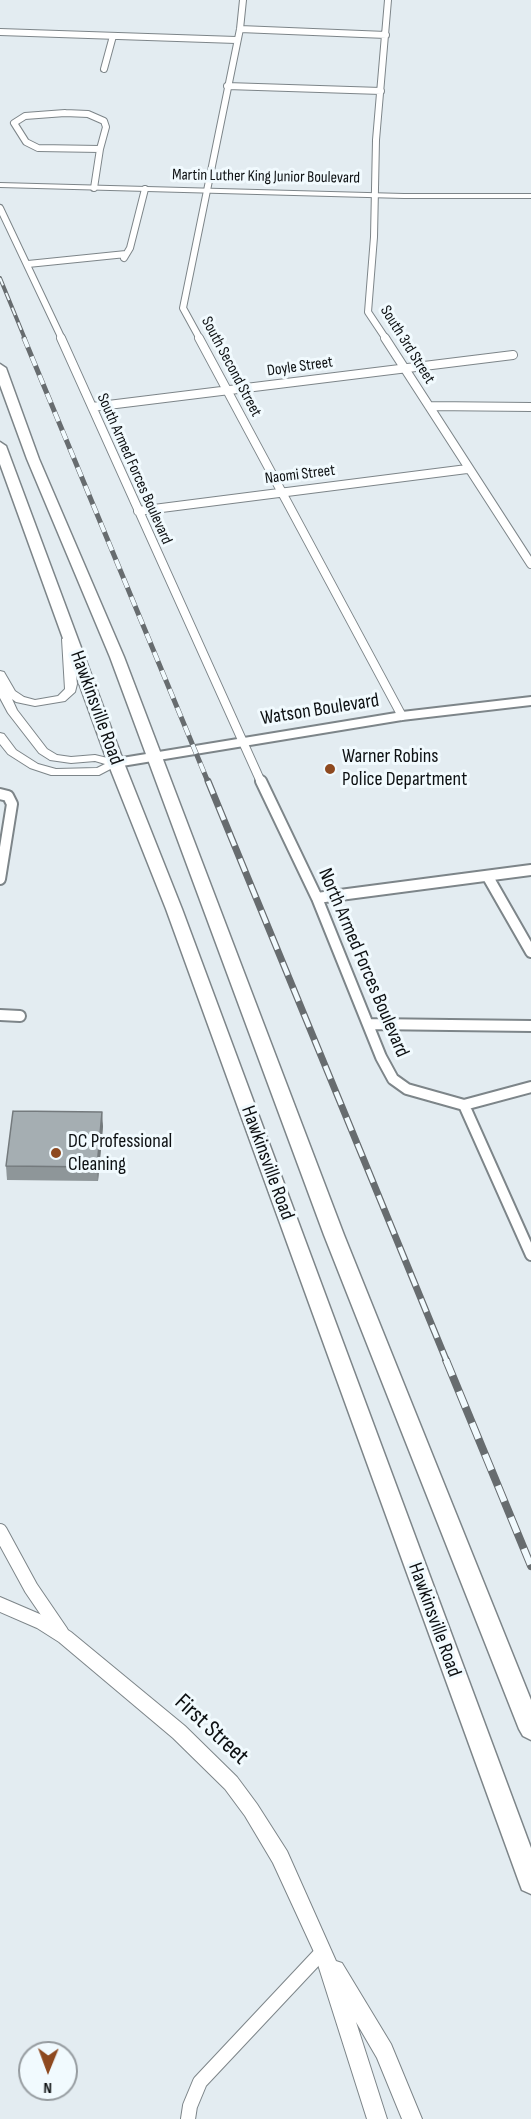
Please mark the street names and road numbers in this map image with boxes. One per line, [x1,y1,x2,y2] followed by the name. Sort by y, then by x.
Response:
[172,166,360,188] street label: Martin Luther King Junior Boulevard
[375,302,439,388] street label: South 3rd Street
[197,314,265,420] street label: South Second Street
[266,353,334,381] street label: Doyle Street
[92,391,176,547] street label: South Armed Forces Boulevard
[264,461,336,489] street label: Naomi Street
[64,648,128,768] street label: Hawkinsville Road
[259,689,381,731] street label: Watson Boulevard
[312,865,414,1061] street label: North Armed Forces Boulevard
[235,1103,299,1223] street label: Hawkinsville Road
[402,1560,466,1680] street label: Hawkinsville Road
[168,1688,254,1772] street label: First Street

